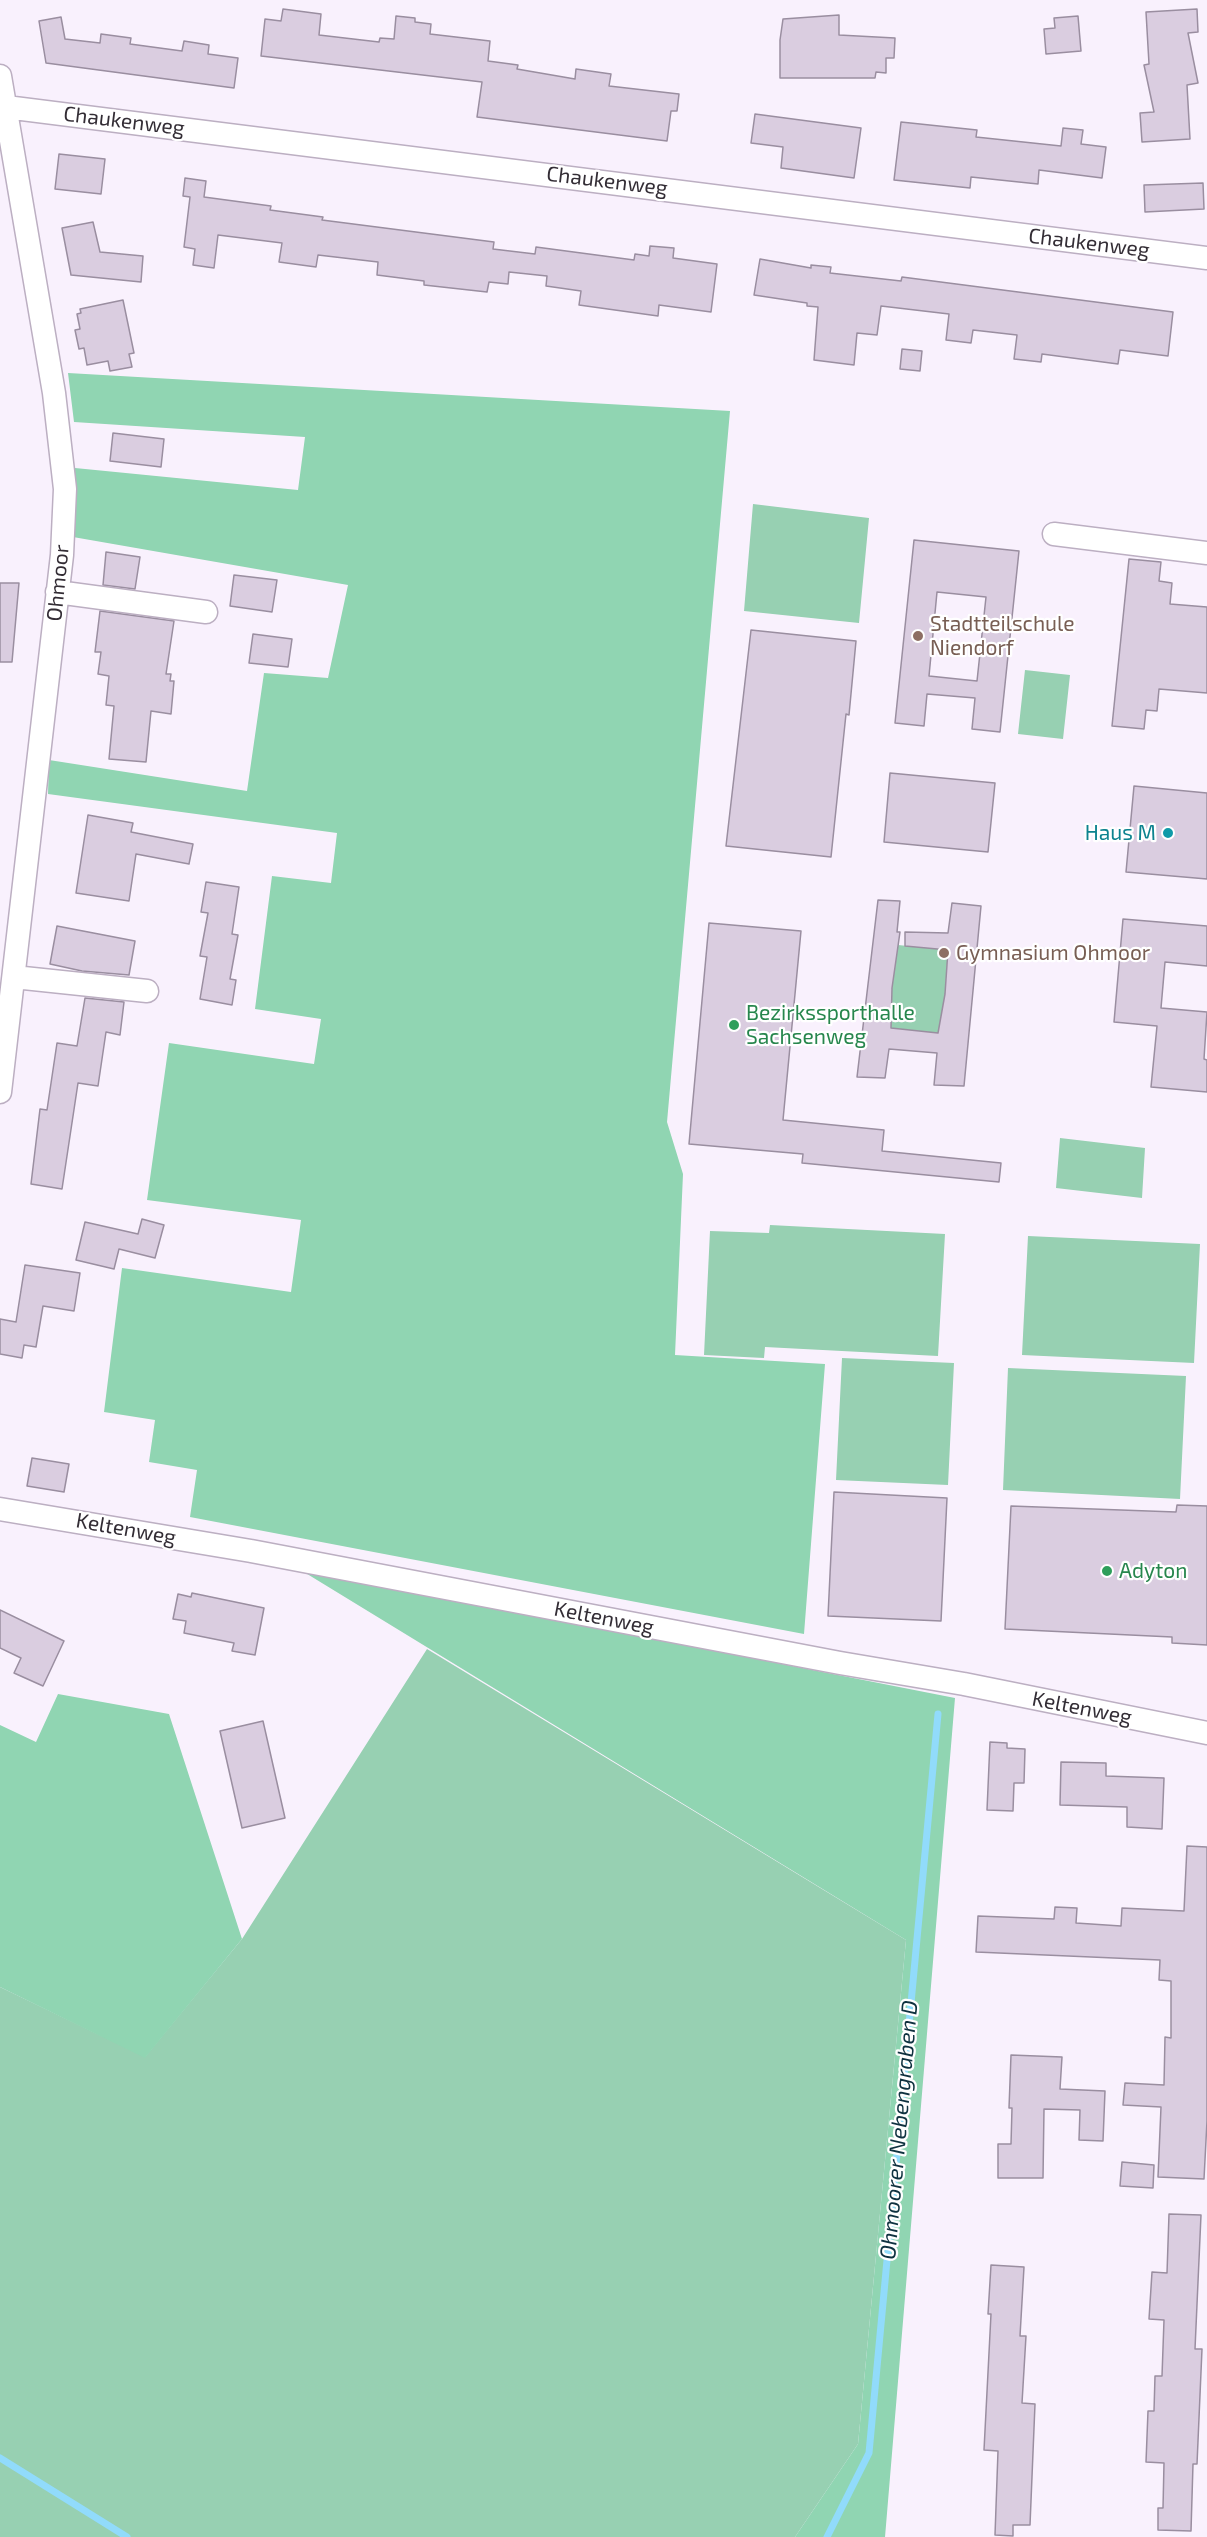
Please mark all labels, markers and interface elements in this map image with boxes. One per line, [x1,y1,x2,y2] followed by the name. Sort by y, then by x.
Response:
[62,101,186,141] street label: Chaukenweg
[545,161,669,201] street label: Chaukenweg
[1027,223,1151,263] street label: Chaukenweg
[41,543,75,623] street label: Ohmoor
[930,611,1075,661] place label: Stadtteilschule Niendorf
[911,629,925,643] marker: Stadtteilschule Niendorf
[1085,820,1156,846] place label: Haus M
[1161,826,1175,840] marker: Haus M
[956,940,1150,966] place label: Gymnasium Ohmoor
[937,946,951,960] marker: Gymnasium Ohmoor
[746,1000,915,1050] place label: Bezirkssporthalle Sachsenweg
[727,1018,741,1032] marker: Bezirkssporthalle Sachsenweg
[74,1508,178,1550] street label: Keltenweg
[1119,1558,1187,1584] place label: Adyton
[1100,1564,1114,1578] marker: Adyton
[552,1596,656,1640] street label: Keltenweg
[1030,1686,1134,1730] street label: Keltenweg
[875,1999,923,2261] water label: Ohmoorer Nebengraben D

